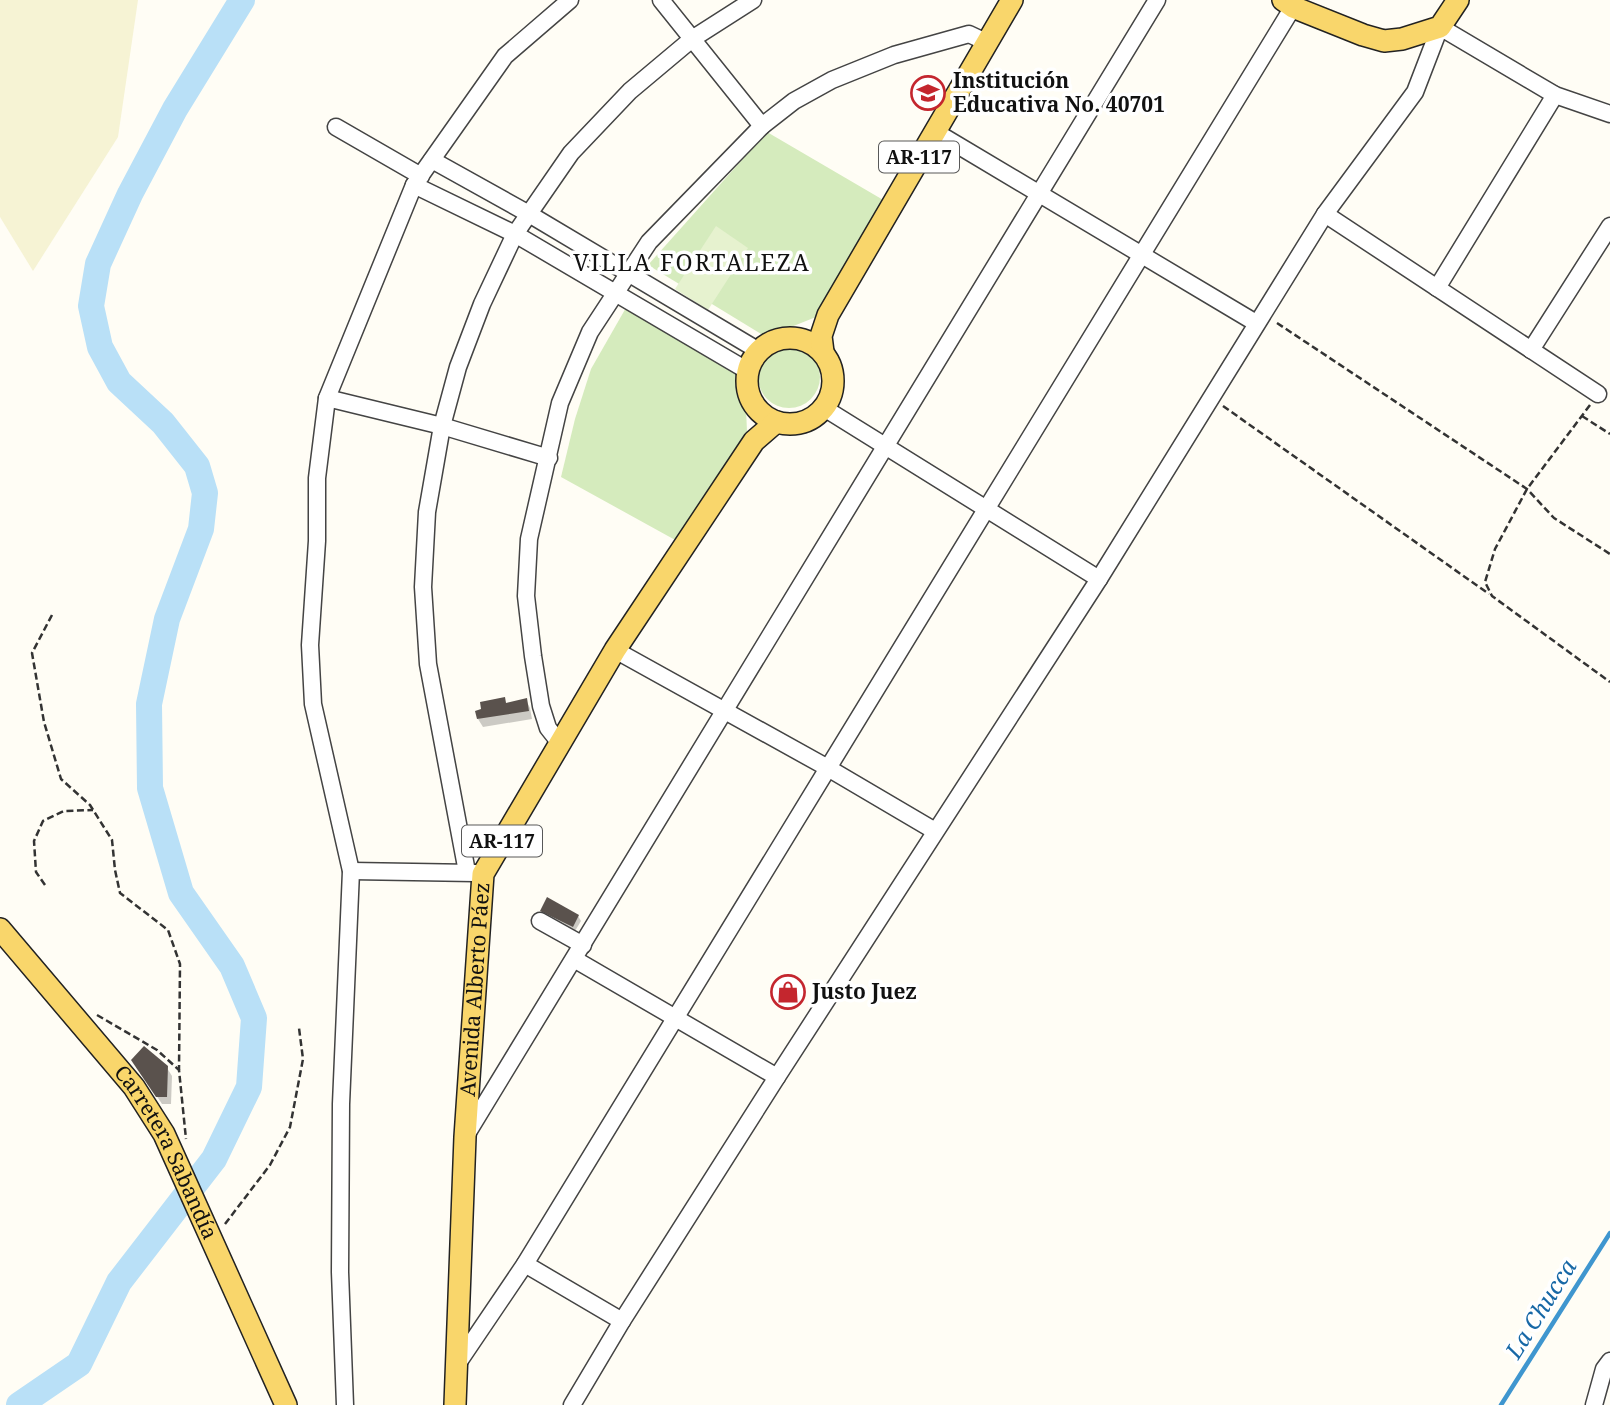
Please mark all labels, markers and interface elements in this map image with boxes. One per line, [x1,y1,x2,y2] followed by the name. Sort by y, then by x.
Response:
[953,66,1165,118] place label: Institución Educativa No. 40701
[909,74,947,112] school or university icon: Institución Educativa No. 40701
[879,141,959,172] road number: AR-117
[573,246,811,278] district label: VILLA FORTALEZA
[462,826,542,856] road number: AR-117
[453,882,495,1097] street label: Avenida Alberto Páez
[769,973,807,1011] shop icon: Justo Juez
[811,977,917,1005] place label: Justo Juez
[108,1059,225,1243] street label: Carretera Sabandía
[1497,1252,1584,1365] water label: La Chucca

